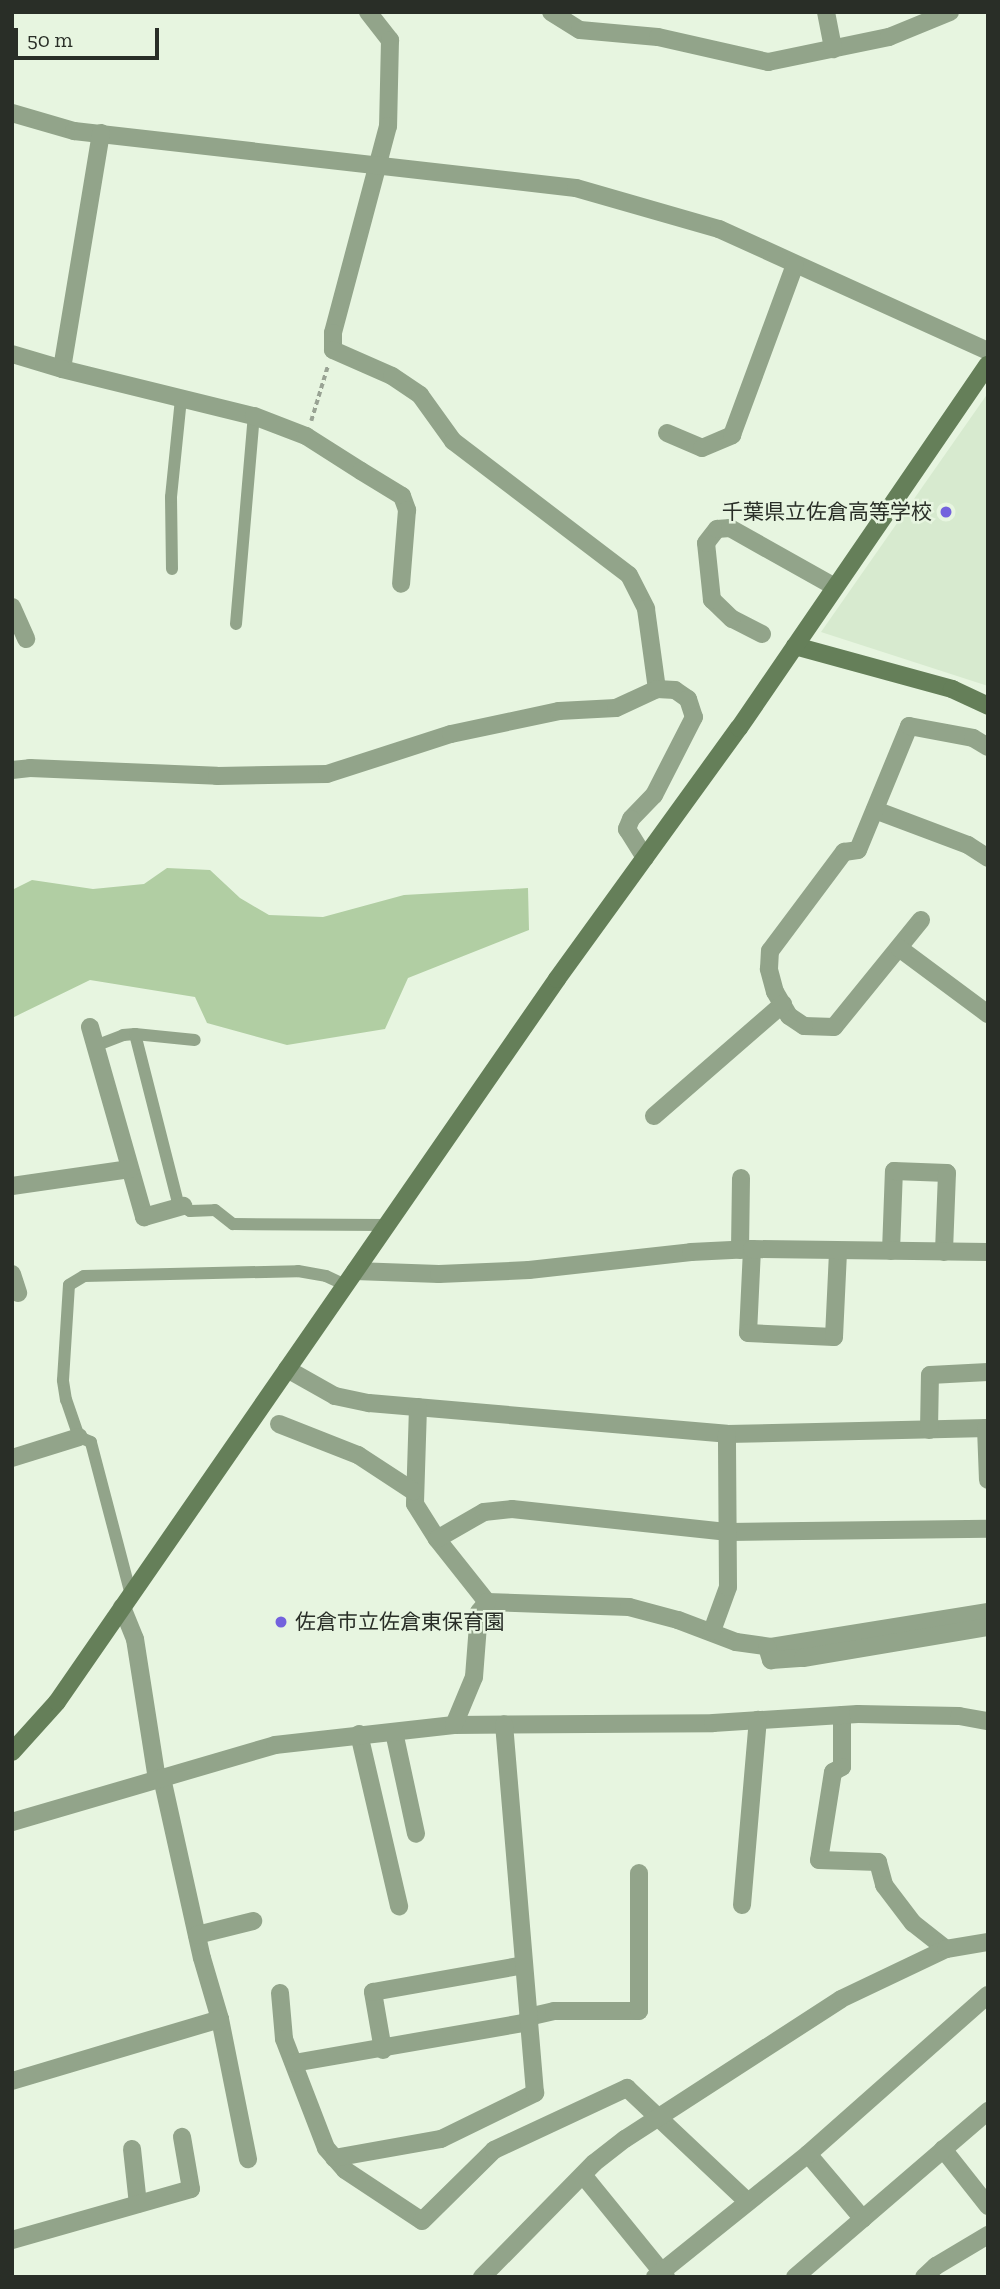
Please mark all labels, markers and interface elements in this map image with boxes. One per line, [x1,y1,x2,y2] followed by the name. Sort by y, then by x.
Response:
[18,14,163,58] scale bar
[27,27,73,52] text: 50 m
[722,499,932,525] place label: 千葉県立佐倉高等学校
[938,504,954,520] marker: 千葉県立佐倉高等学校
[295,1609,505,1635] place label: 佐倉市立佐倉東保育園
[273,1614,289,1630] marker: 佐倉市立佐倉東保育園

